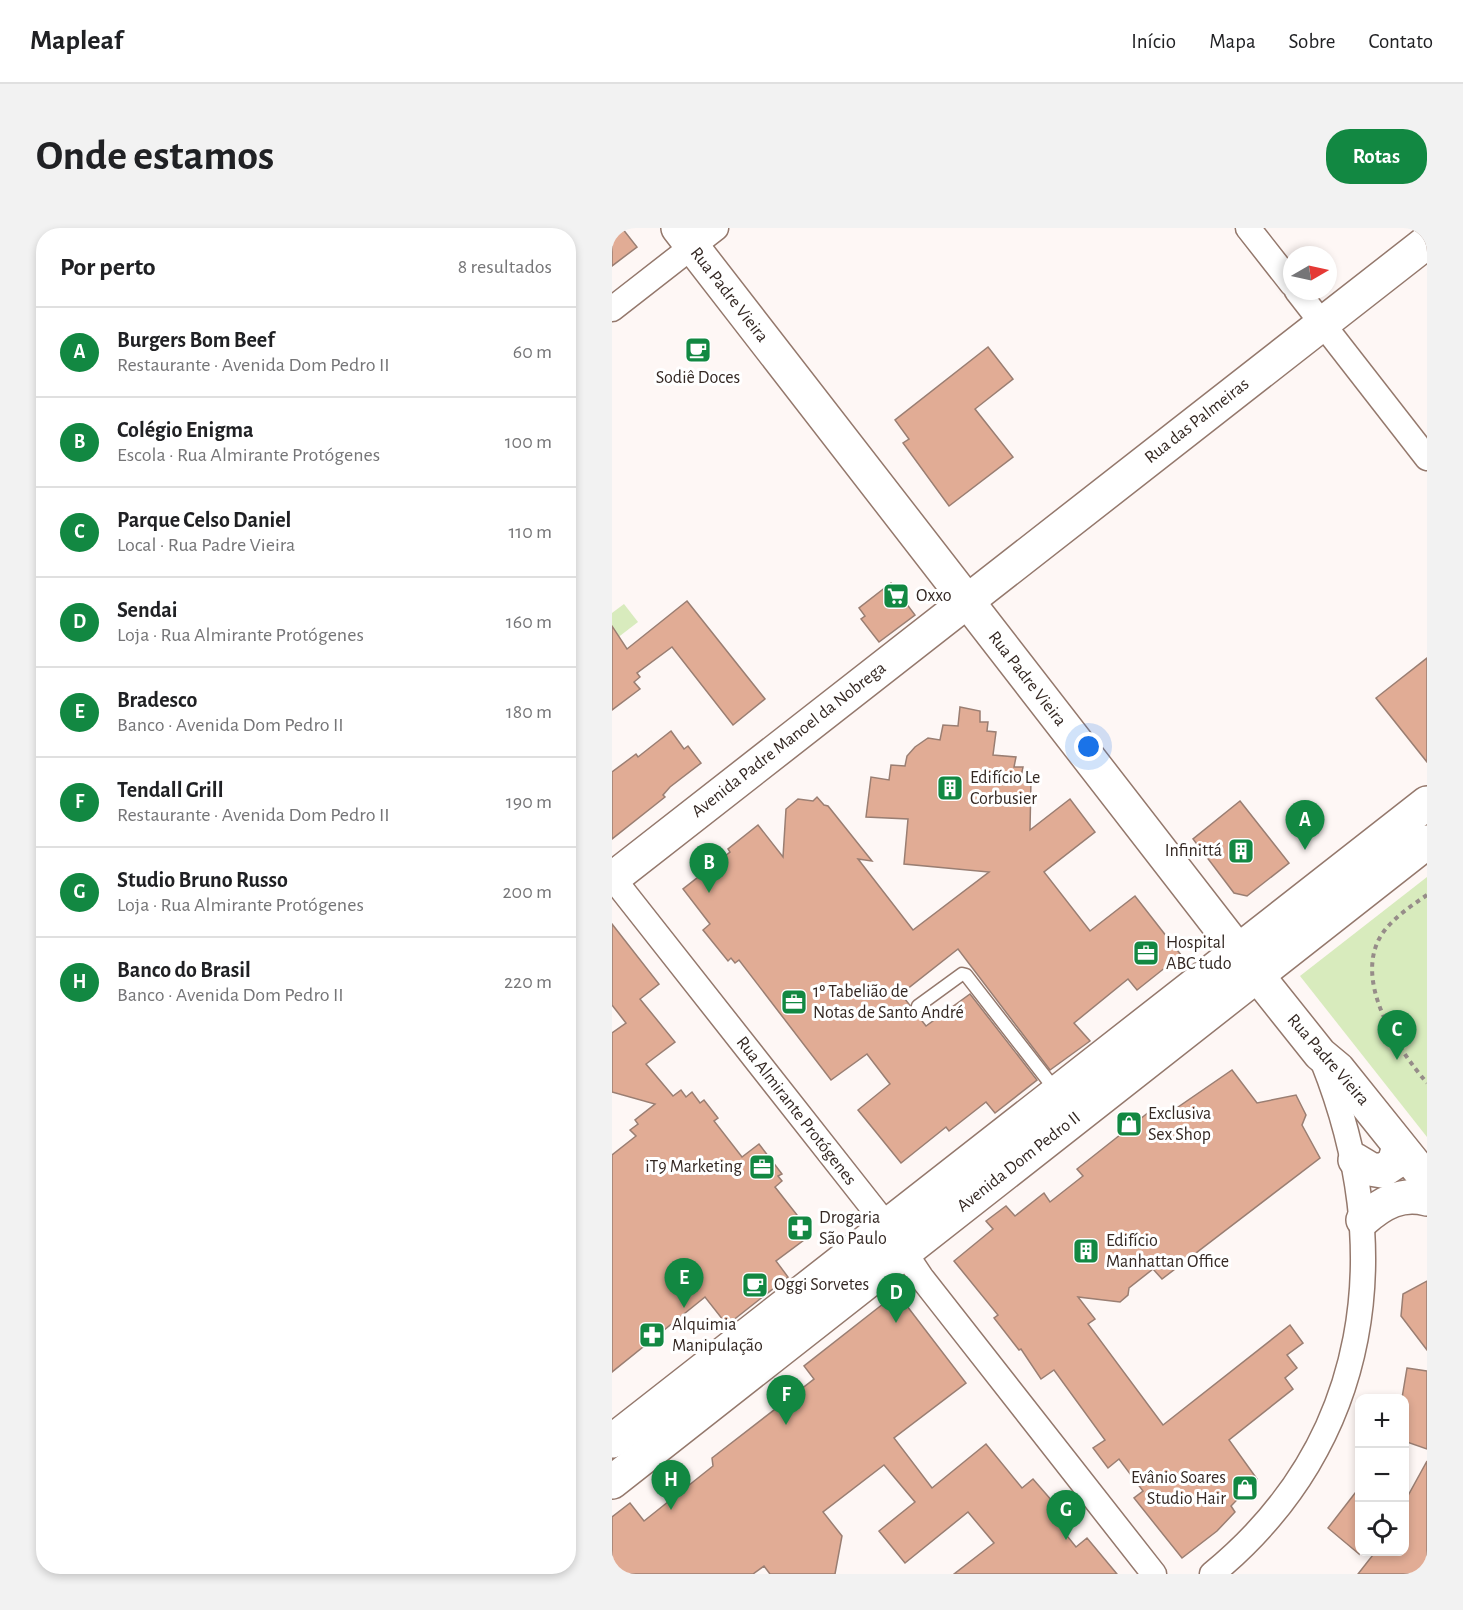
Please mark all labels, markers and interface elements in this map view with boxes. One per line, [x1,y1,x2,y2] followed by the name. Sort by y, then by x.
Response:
[30,27,123,55] text: Mapleaf
[1131,31,1176,52] text: Início
[1209,31,1256,52] text: Mapa
[1289,31,1335,52] text: Sobre
[1368,31,1433,52] text: Contato
[1326,129,1427,184] button: Rotas
[36,135,274,177] text: Onde estamos
[687,244,771,346] street label: Rua Padre Vieira
[1283,246,1337,300] north arrow
[60,254,156,280] text: Por perto
[458,257,552,277] text: 8 resultados
[117,329,274,351] text: Burgers Bom Beef
[683,335,713,365] cafe icon: Sodiê Doces
[74,342,86,362] text: A
[513,342,552,362] text: 60 m
[117,355,390,375] text: Restaurante · Avenida Dom Pedro II
[656,369,740,387] place label: Sodiê Doces
[1142,375,1252,467] street label: Rua das Palmeiras
[117,419,253,441] text: Colégio Enigma
[74,432,85,452] text: B
[505,432,552,452] text: 100 m
[117,445,380,465] text: Escola · Rua Almirante Protógenes
[117,509,291,531] text: Parque Celso Daniel
[74,522,85,542] text: C
[508,522,552,542] text: 110 m
[117,535,295,555] text: Local · Rua Padre Vieira
[881,581,911,611] supermarket icon: Oxxo
[916,587,952,605] place label: Oxxo
[117,599,178,621] text: Sendai
[73,612,86,632] text: D
[506,612,552,632] text: 160 m
[117,625,364,645] text: Loja · Rua Almirante Protógenes
[985,628,1069,730] street label: Rua Padre Vieira
[689,659,889,821] street label: Avenida Padre Manoel da Nobrega
[117,689,197,711] text: Bradesco
[74,702,85,722] text: E
[506,702,552,722] text: 180 m
[117,715,344,735] text: Banco · Avenida Dom Pedro II
[1074,732,1103,761] your location
[970,769,1040,808] place label: Edifício Le Corbusier
[935,773,965,803] building icon: Edifício Le Corbusier
[117,779,223,801] text: Tendall Grill
[75,792,84,812] text: F
[506,792,552,812] text: 190 m
[1286,800,1324,850] pin: A
[117,805,390,825] text: Restaurante · Avenida Dom Pedro II
[1226,836,1256,866] building icon: Infinittá
[1165,842,1222,860] place label: Infinittá
[690,844,728,893] pin: B
[117,869,288,891] text: Studio Bruno Russo
[74,882,85,902] text: G
[502,882,552,902] text: 200 m
[117,895,364,915] text: Loja · Rua Almirante Protógenes
[1166,934,1232,973] place label: Hospital ABC tudo
[1131,938,1161,968] office icon: Hospital ABC tudo
[117,959,251,981] text: Banco do Brasil
[73,972,86,992] text: H
[504,972,552,992] text: 220 m
[813,983,964,1022] place label: 1º Tabelião de Notas de Santo André
[117,985,344,1005] text: Banco · Avenida Dom Pedro II
[779,987,809,1017] office icon: 1º Tabelião de Notas de Santo André
[1378,1010,1416,1060] pin: C
[1284,1011,1372,1109] street label: Rua Padre Vieira
[733,1033,859,1189] street label: Rua Almirante Protógenes
[1148,1105,1211,1144] place label: Exclusiva Sex Shop
[954,1108,1084,1216] street label: Avenida Dom Pedro II
[1114,1109,1144,1139] shop icon: Exclusiva Sex Shop
[747,1152,777,1182] office icon: iT9 Marketing
[645,1158,742,1176] place label: iT9 Marketing
[819,1209,887,1248] place label: Drogaria São Paulo
[785,1213,815,1243] pharmacy icon: Drogaria São Paulo
[1106,1232,1229,1271] place label: Edifício Manhattan Office
[1071,1236,1101,1266] building icon: Edifício Manhattan Office
[664,1258,704,1308] pin: E
[740,1270,770,1300] cafe icon: Oggi Sorvetes
[876,1274,916,1323] pin: D
[774,1276,869,1294] place label: Oggi Sorvetes
[672,1316,763,1355] place label: Alquimia Manipulação
[637,1320,667,1350] pharmacy icon: Alquimia Manipulação
[766,1376,806,1425] pin: F
[1355,1394,1409,1556] map controls
[1355,1394,1409,1448] button: +
[1355,1448,1409,1502] button: −
[652,1460,690,1510] pin: H
[1131,1469,1226,1508] place label: Evânio Soares Studio Hair
[1230,1473,1260,1503] shop icon: Evânio Soares Studio Hair
[1046,1490,1086,1540] pin: G
[1355,1502,1409,1556] button: locate

